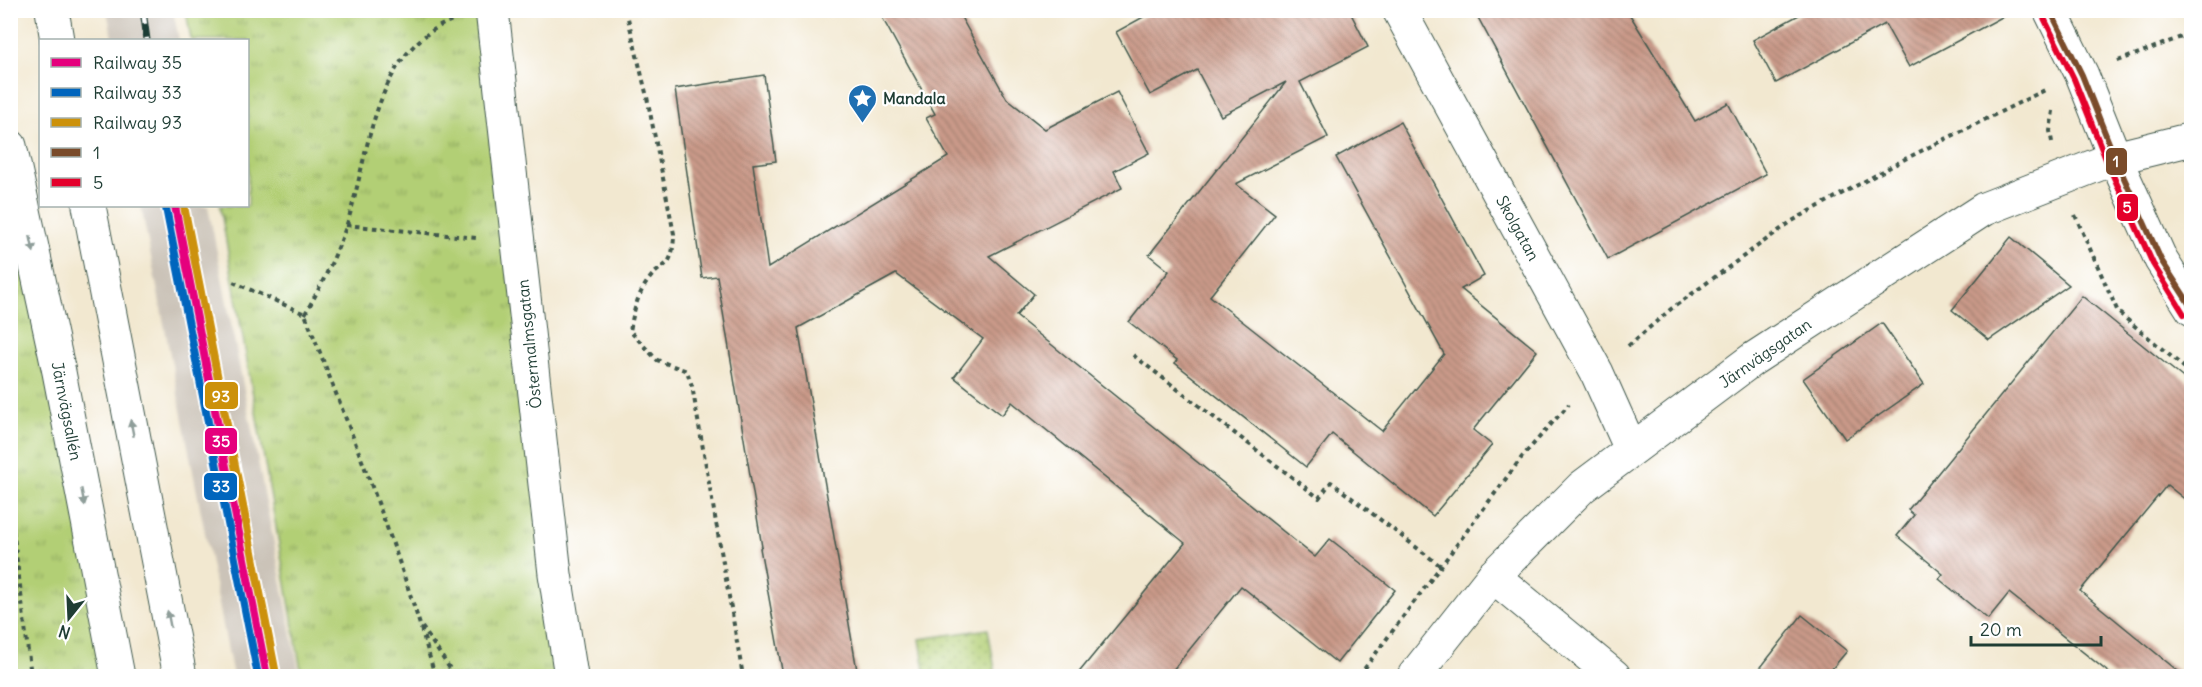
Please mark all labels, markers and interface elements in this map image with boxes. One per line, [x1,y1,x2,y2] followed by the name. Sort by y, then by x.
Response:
[39,39,249,207] legend
[93,51,182,74] text: Railway 35
[93,81,182,104] text: Railway 33
[846,82,878,124] place icon: Mandala
[883,88,946,108] place label: Mandala
[93,111,182,134] text: Railway 93
[93,141,100,164] text: 1
[2105,147,2128,176] line badge: 1
[2113,151,2119,171] text: 1
[93,171,103,194] text: 5
[1492,192,1544,264] street label: Skolgatan
[2116,193,2139,222] line badge: 5
[2122,197,2132,217] text: 5
[28,235,37,254] one-way arrow
[512,278,546,410] street label: Östermalmsgatan
[1715,314,1815,392] street label: Järnvägsgatan
[48,360,86,462] street label: Järnvägsallén
[204,381,239,410] line badge: 93
[212,386,230,406] text: 93
[127,418,136,437] one-way arrow
[204,427,238,455] line badge: 35
[212,431,230,451] text: 35
[203,472,238,501] line badge: 33
[212,476,230,496] text: 33
[79,487,88,506] one-way arrow
[39,588,99,648] north arrow
[164,609,173,628] one-way arrow
[1971,609,2102,647] scale bar
[1980,618,2022,641] text: 20 m
[56,621,73,643] text: N

